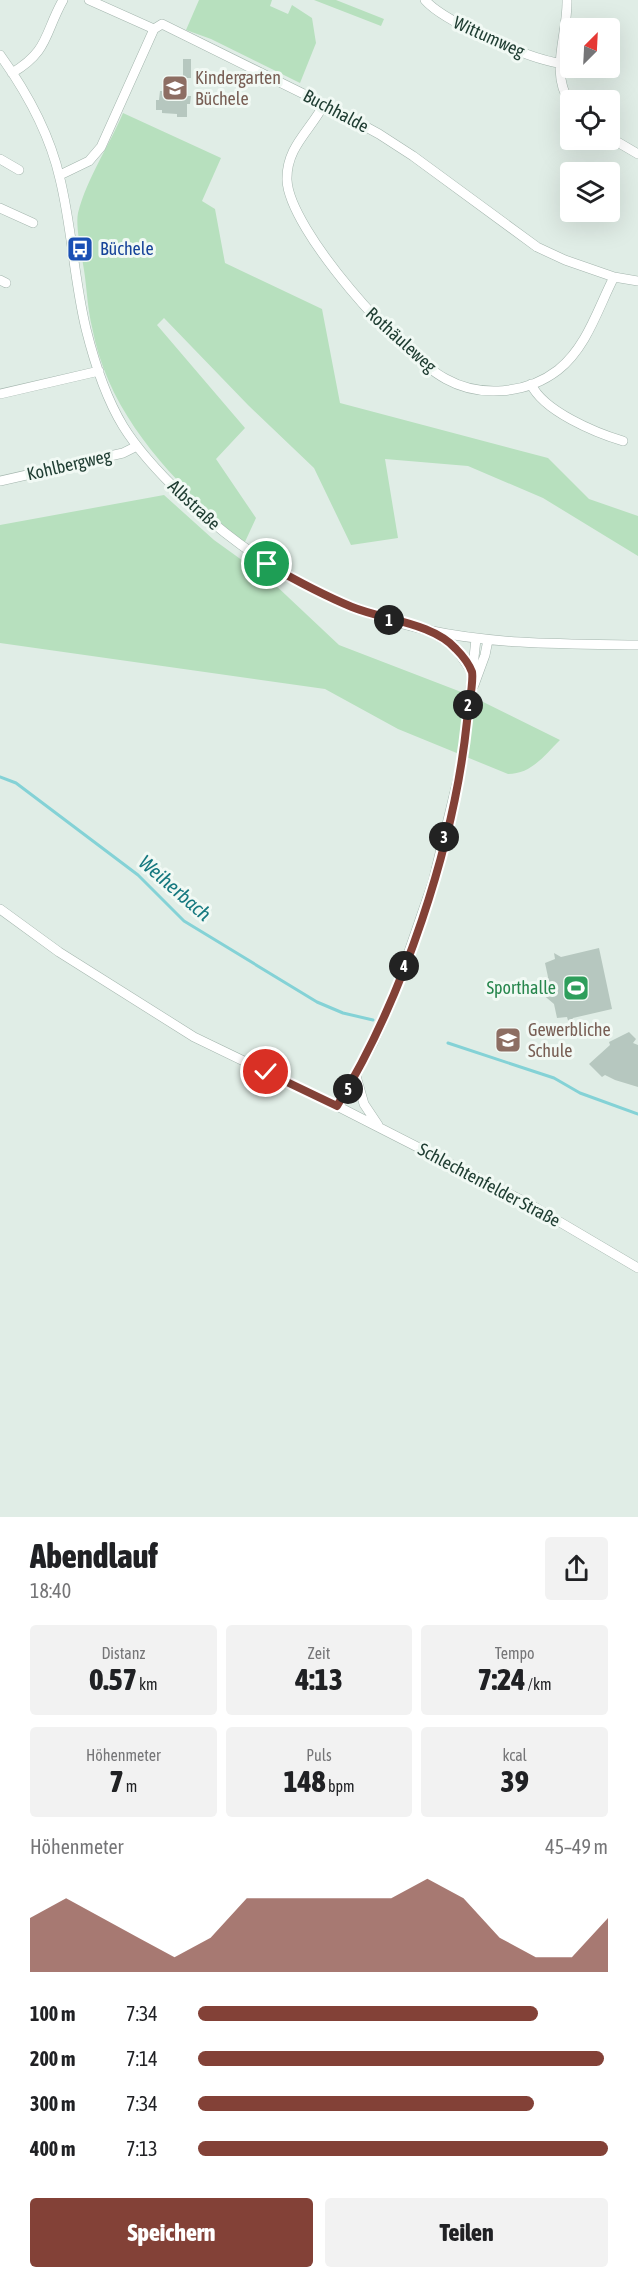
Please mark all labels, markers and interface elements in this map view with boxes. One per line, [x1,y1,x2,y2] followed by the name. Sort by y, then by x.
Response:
[450,12,528,62] street label: Wittumweg
[560,18,620,78] north arrow
[560,18,620,222] map controls
[195,67,281,109] place label: Kindergarten Büchele
[160,73,190,103] school or university icon: Kindergarten Büchele
[300,85,373,136] street label: Buchhalde
[560,90,620,150] button: locate
[560,162,620,222] button: layers
[65,234,95,264] bus stop icon: Büchele
[100,238,154,259] place label: Büchele
[362,303,441,377] street label: Rothäuleweg
[25,445,113,484] street label: Kohlbergweg
[164,475,225,534] street label: Albstraße
[241,538,292,589] pin
[250,547,283,580] icon: arrive
[374,605,404,635] pin: 1
[385,611,393,629] text: 1
[453,690,483,720] pin: 2
[464,696,472,714] text: 2
[429,822,459,852] pin: 3
[440,828,448,846] text: 3
[135,850,216,925] water label: Weiherbach
[389,951,419,981] pin: 4
[400,957,408,975] text: 4
[561,973,591,1003] sports icon: Sporthalle
[487,977,556,998] place label: Sporthalle
[528,1019,611,1061] place label: Gewerbliche Schule
[493,1025,523,1055] school or university icon: Gewerbliche Schule
[240,1046,291,1097] pin
[249,1055,282,1088] icon: check
[333,1074,363,1104] pin: 5
[344,1080,352,1098] text: 5
[415,1138,564,1231] street label: Schlechtenfelder Straße
[30,1537,158,1575] text: Abendlauf
[545,1537,608,1600] button: share
[30,1579,71,1602] text: 18:40
[101,1644,145,1662] text: Distanz
[308,1644,330,1662] text: Zeit
[495,1644,535,1662] text: Tempo
[89,1662,137,1696] text: 0.57
[295,1662,343,1696] text: 4:13
[478,1662,525,1696] text: 7:24
[137,1675,158,1693] text: km
[525,1675,552,1693] text: /km
[86,1746,161,1764] text: Höhenmeter
[306,1746,332,1764] text: Puls
[503,1746,527,1764] text: kcal
[109,1764,124,1798] text: 7
[283,1764,326,1798] text: 148
[501,1764,529,1798] text: 39
[124,1777,137,1795] text: m
[326,1777,355,1795] text: bpm
[30,1835,124,1858] text: Höhenmeter
[545,1835,608,1858] text: 45–49 m
[30,2002,75,2025] text: 100 m
[126,2002,158,2025] text: 7:34
[30,2047,75,2070] text: 200 m
[126,2047,158,2070] text: 7:14
[30,2092,75,2115] text: 300 m
[126,2092,158,2115] text: 7:34
[30,2137,75,2160] text: 400 m
[126,2137,158,2160] text: 7:13
[30,2198,313,2267] button: Speichern
[325,2198,608,2267] button: Teilen

